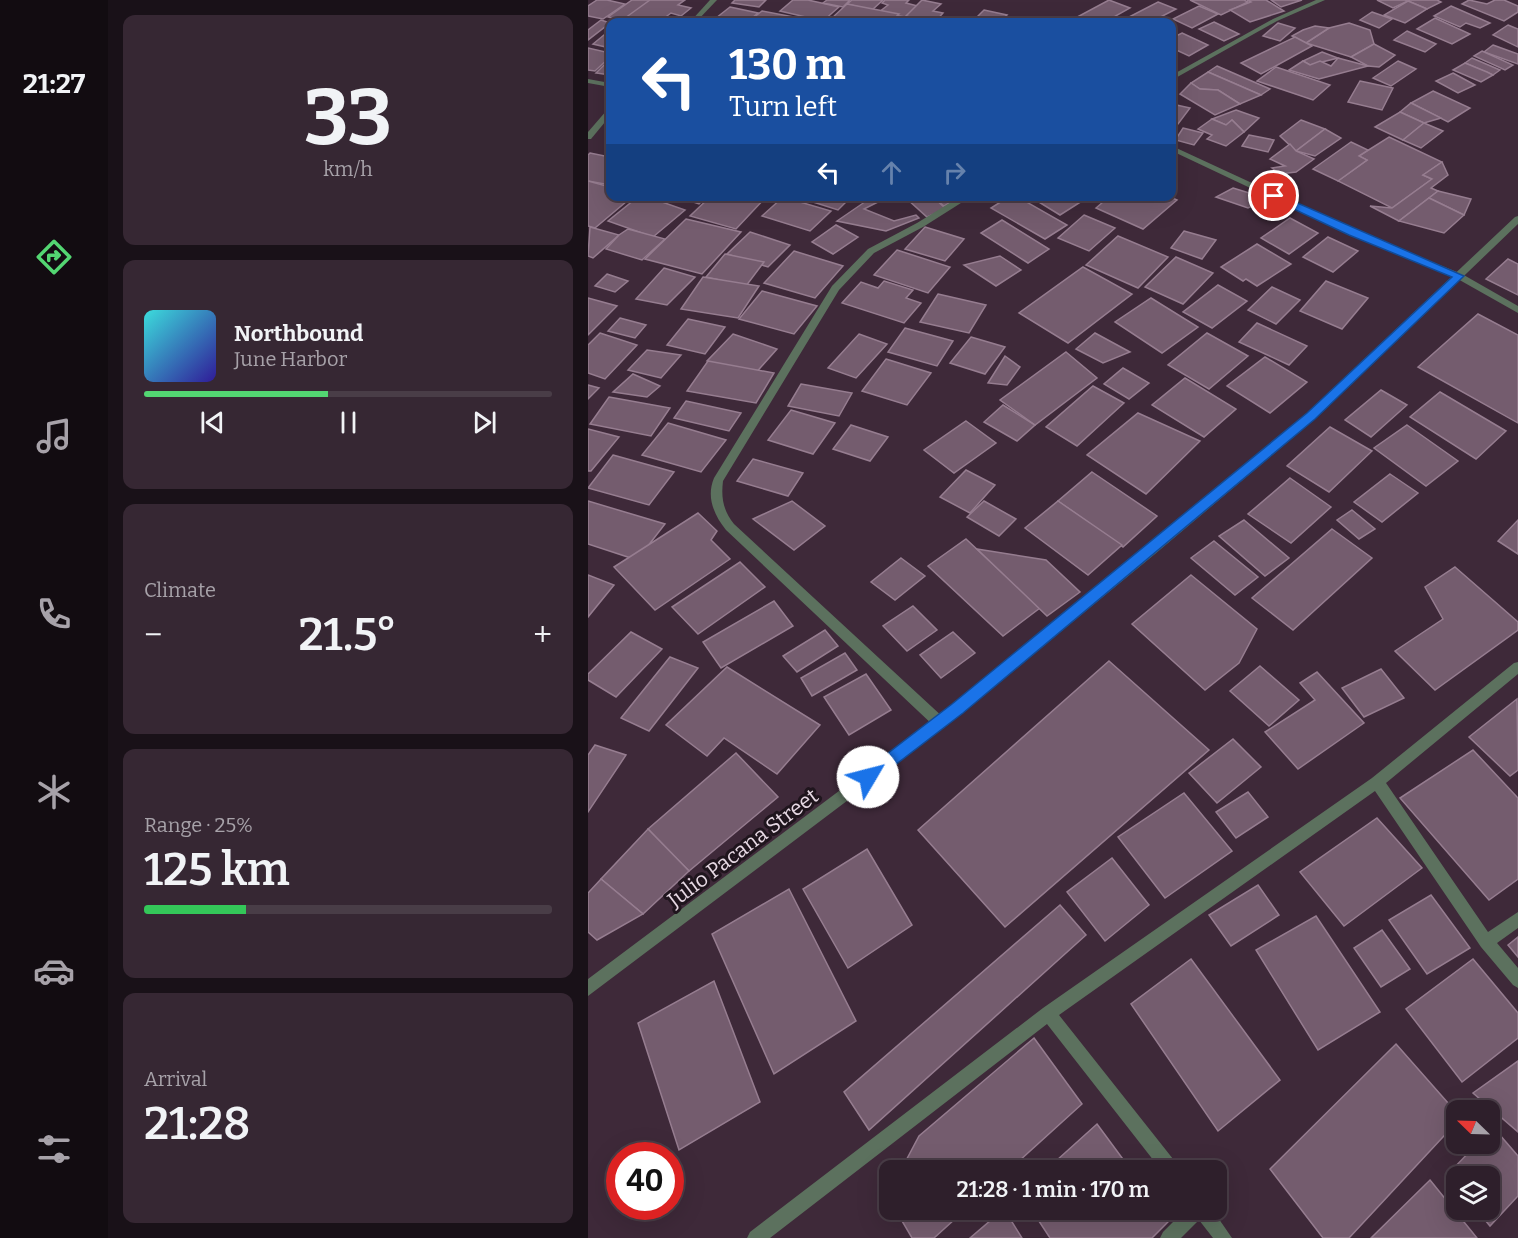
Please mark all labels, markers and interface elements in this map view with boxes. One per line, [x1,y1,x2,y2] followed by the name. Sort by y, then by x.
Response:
[729,40,846,90] text: 130 m
[630,42,708,120] icon: left
[23,68,85,100] text: 21:27
[304,71,392,165] text: 33
[729,91,837,123] text: Turn left
[812,156,845,189] icon: left
[875,156,908,189] icon: ahead
[938,156,971,189] icon: right
[323,157,373,181] text: km/h
[1248,170,1299,221] pin
[1257,179,1290,212] icon: arrive
[33,236,75,278] icon: directions
[234,320,363,347] text: Northbound
[234,347,347,371] text: June Harbor
[196,406,229,439] icon: previous
[332,406,365,439] icon: pause
[468,406,501,439] icon: next
[33,415,75,457] icon: music
[144,578,216,602] text: Climate
[33,593,75,635] icon: phone
[299,608,397,662] text: 21.5°
[144,615,162,655] text: −
[533,615,552,655] text: +
[836,745,900,809] position arrow
[33,771,75,813] icon: climate
[662,783,824,914] street label: Julio Pacana Street
[144,813,253,837] text: Range · 25%
[144,843,290,897] text: 125 km
[33,950,75,992] icon: car
[144,1067,207,1091] text: Arrival
[144,1097,250,1151] text: 21:28
[1446,1100,1500,1154] north arrow
[1446,1100,1500,1220] map controls
[33,1128,75,1170] icon: filters
[606,1142,684,1220] speed limit sign: 40
[1446,1166,1500,1220] button: layers
[956,1176,1150,1203] text: 21:28 · 1 min · 170 m

